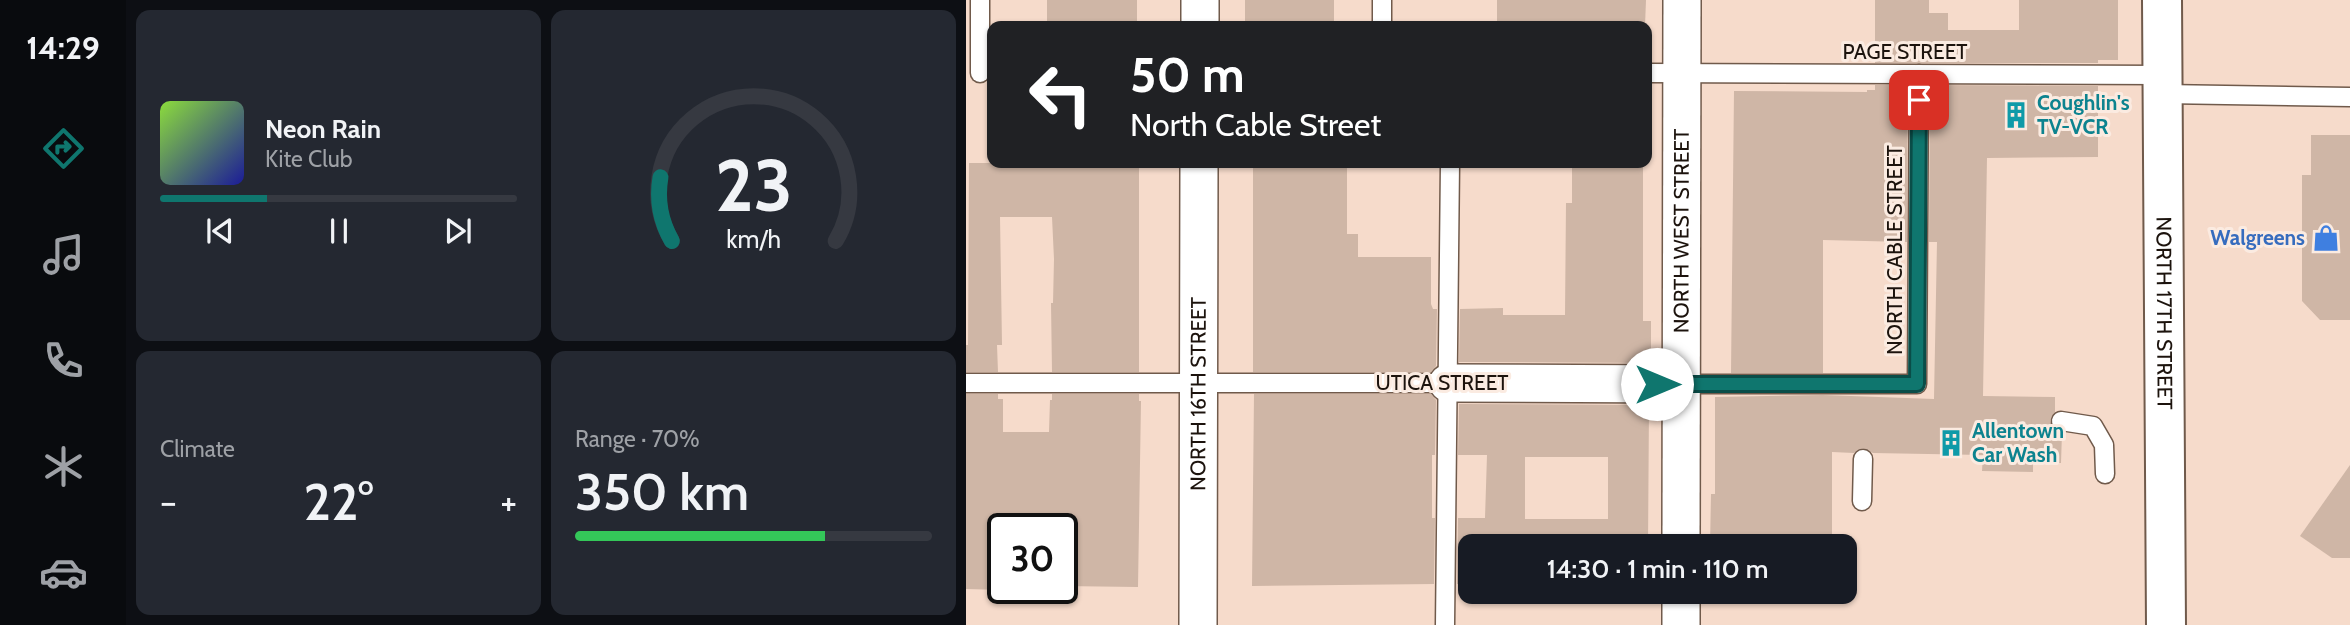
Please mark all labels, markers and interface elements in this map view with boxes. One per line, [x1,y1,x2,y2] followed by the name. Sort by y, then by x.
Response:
[26,28,100,67] text: 14:29
[1843,39,1967,64] street label: PAGE STREET
[1130,45,1245,104] text: 50 m
[1015,49,1106,140] icon: left
[1889,70,1949,130] pin
[1900,81,1938,119] icon: arrive
[2037,90,2130,139] place label: Coughlin's TV-VCR
[2001,100,2031,130] building icon: Coughlin's TV-VCR
[1130,105,1381,144] text: North Cable Street
[265,113,381,145] text: Neon Rain
[39,124,88,173] icon: directions
[1668,129,1694,333] street label: NORTH WEST STREET
[715,142,792,230] text: 23
[265,145,352,173] text: Kite Club
[1882,145,1907,355] street label: NORTH CABLE STREET
[201,212,239,250] icon: previous
[320,212,358,250] icon: pause
[439,212,477,250] icon: next
[2151,216,2178,410] street label: NORTH 17TH STREET
[2311,223,2341,253] shop icon: Walgreens
[726,224,781,254] text: km/h
[2210,225,2305,250] place label: Walgreens
[39,230,88,279] icon: music
[1185,297,1211,491] street label: NORTH 16TH STREET
[39,336,88,385] icon: phone
[1620,347,1694,421] position arrow
[1376,370,1508,395] street label: UTICA STREET
[1972,418,2064,467] place label: Allentown Car Wash
[575,425,700,453] text: Range · 70%
[1936,428,1966,458] building icon: Allentown Car Wash
[160,435,235,463] text: Climate
[39,442,88,491] icon: climate
[575,460,749,523] text: 350 km
[304,470,373,533] text: 22°
[160,478,177,525] text: −
[500,478,517,525] text: +
[987,513,1078,604] speed limit sign: 30
[39,548,88,597] icon: car
[1547,553,1768,585] text: 14:30 · 1 min · 110 m

